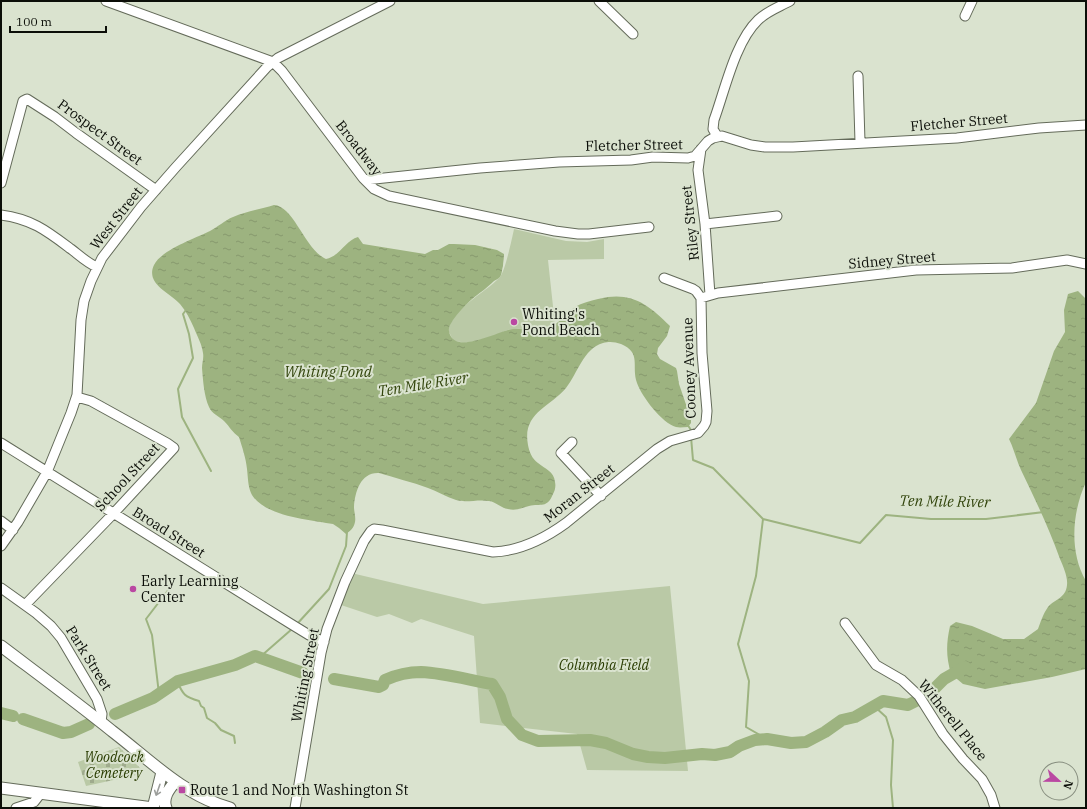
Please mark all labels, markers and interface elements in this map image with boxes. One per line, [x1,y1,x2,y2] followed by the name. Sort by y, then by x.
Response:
[10,8,106,34] scale bar
[16,14,52,29] text: 100 m
[54,95,146,169] street label: Prospect Street
[910,109,1008,135] street label: Fletcher Street
[332,117,387,180] street label: Broadway
[585,135,683,155] street label: Fletcher Street
[86,183,146,253] street label: West Street
[677,184,703,261] street label: Riley Street
[848,247,936,273] street label: Sidney Street
[522,305,600,339] place label: Whiting's Pond Beach
[509,317,519,327] marker: Whiting's Pond Beach
[678,317,700,419] street label: Cooney Avenue
[284,362,373,381] water label: Whiting Pond
[376,367,470,401] water label: Ten Mile River
[91,439,163,515] street label: School Street
[540,460,618,526] street label: Moran Street
[899,491,991,511] water label: Ten Mile River
[129,503,209,561] street label: Broad Street
[141,572,239,606] place label: Early Learning Center
[128,584,138,594] marker: Early Learning Center
[62,622,116,694] street label: Park Street
[287,627,323,723] street label: Whiting Street
[559,656,650,674] park label: Columbia Field
[915,676,991,764] street label: Witherell Place
[84,748,144,782] park label: Woodcock Cemetery
[1039,761,1079,801] north arrow
[1060,778,1076,792] text: N
[190,781,409,799] place label: Route 1 and North Washington St
[153,784,161,796] one-way arrow
[177,785,187,795] marker: Route 1 and North Washington St

